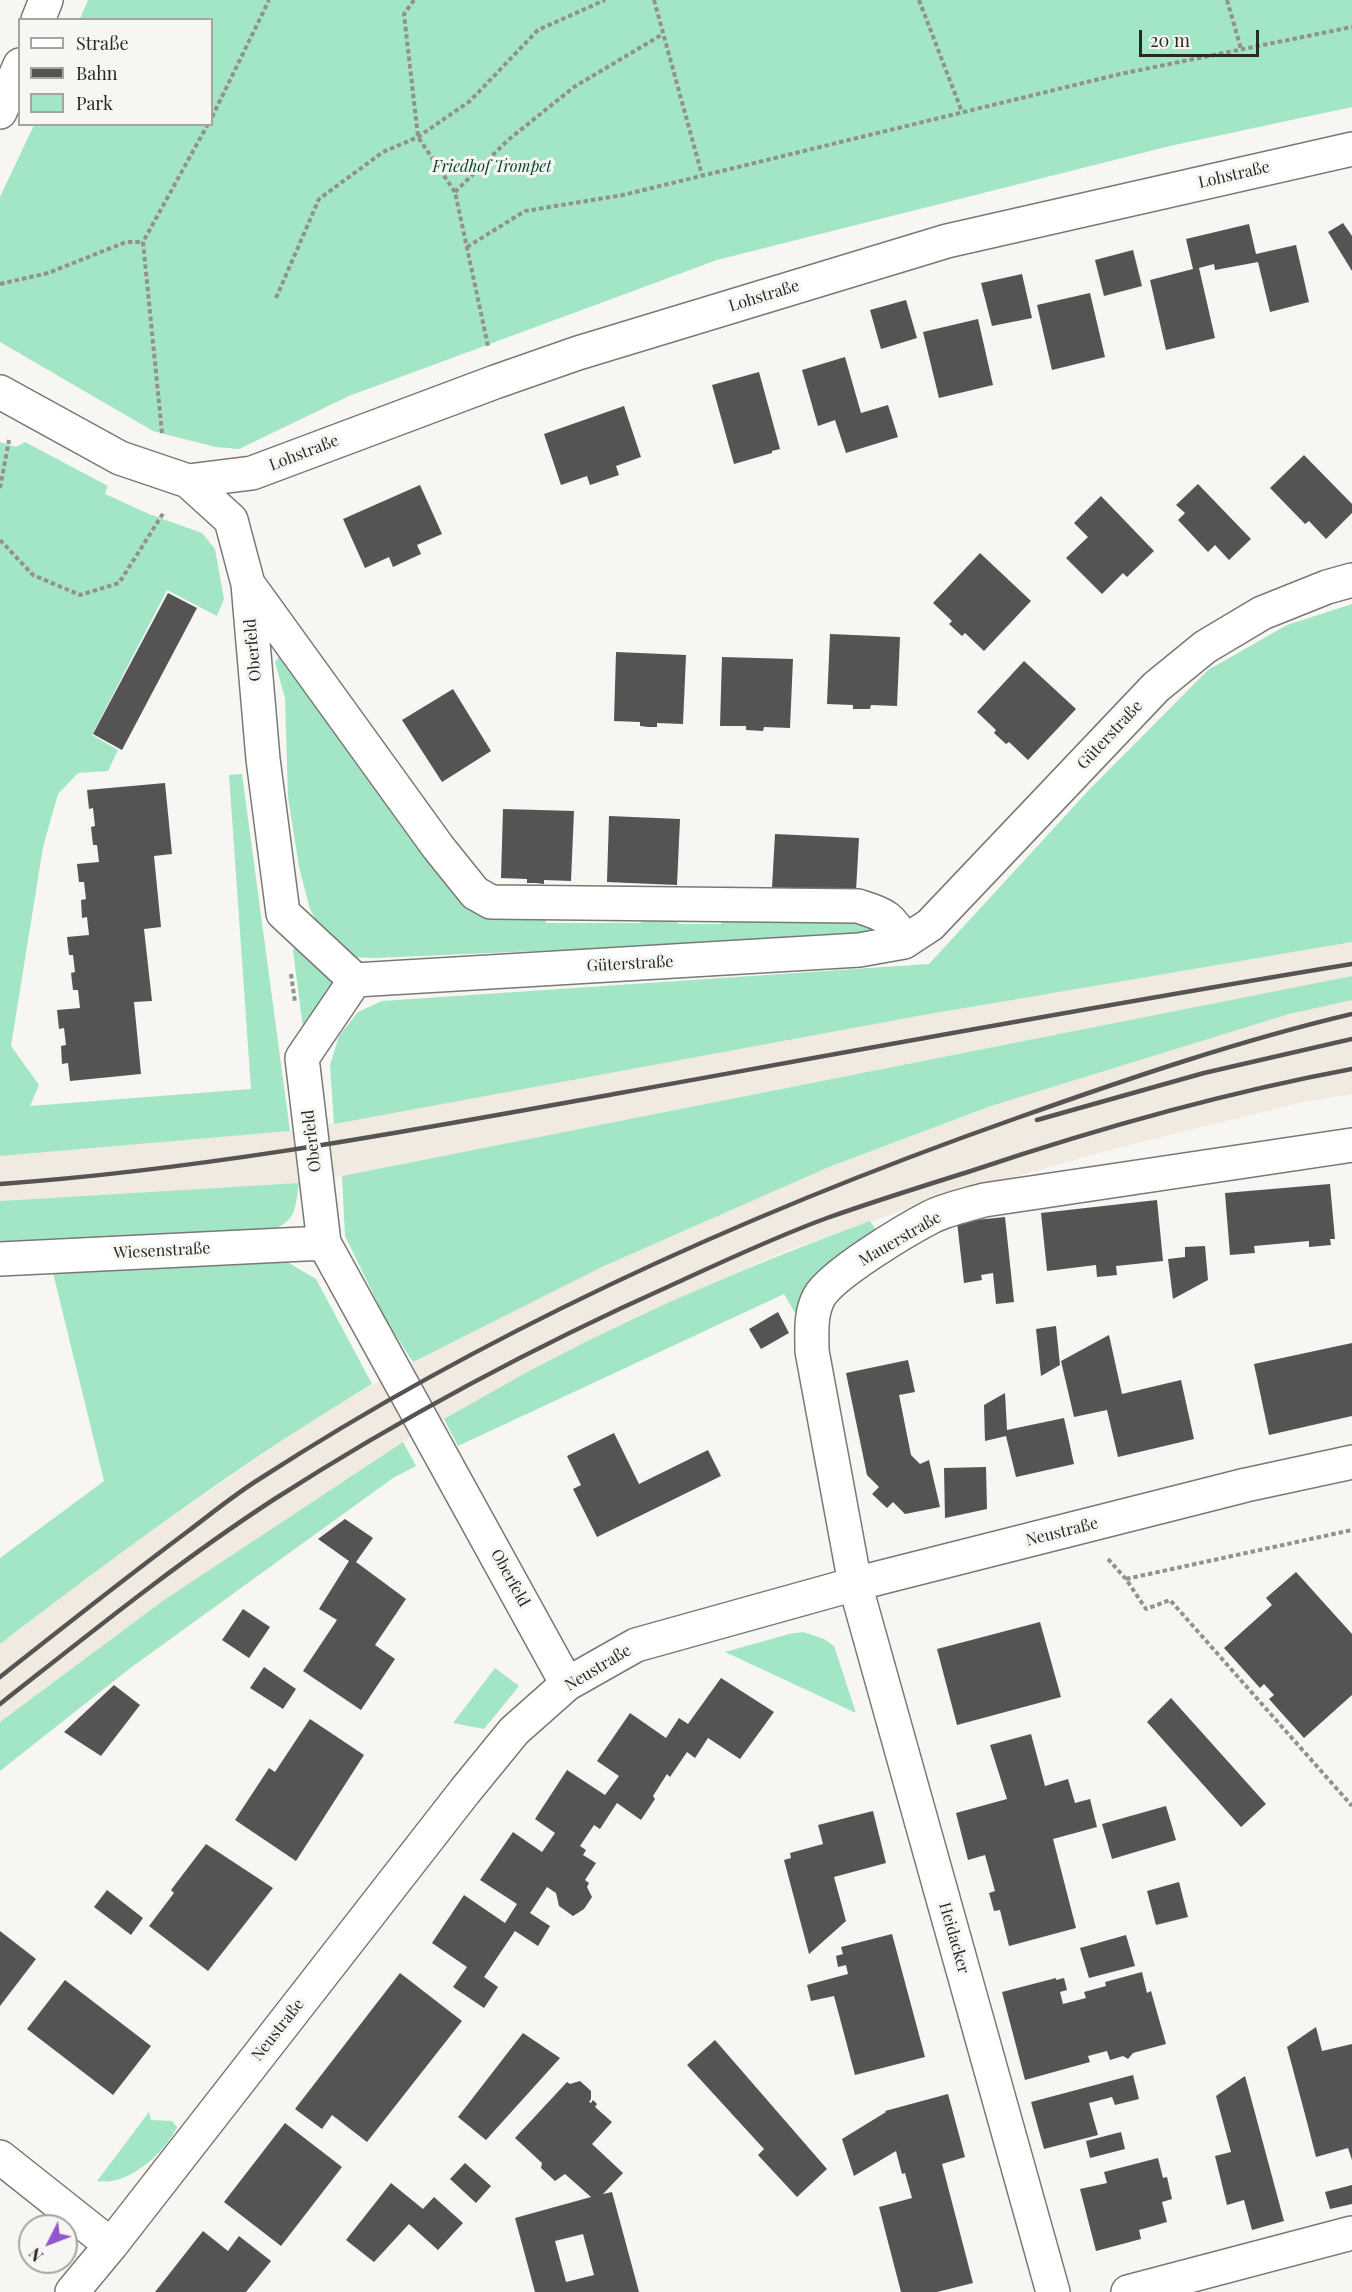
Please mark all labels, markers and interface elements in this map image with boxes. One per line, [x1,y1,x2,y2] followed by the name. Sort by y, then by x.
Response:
[18,18,213,126] legend
[1142,18,1262,56] scale bar
[1150,28,1190,52] text: 20 m
[76,31,129,55] text: Straße
[76,61,118,85] text: Bahn
[76,91,113,115] text: Park
[432,157,552,177] park label: Friedhof Trompet
[1196,157,1272,193] street label: Lohstraße
[726,276,802,316] street label: Lohstraße
[267,431,341,475] street label: Lohstraße
[241,618,265,682] street label: Oberfeld
[1073,697,1147,773] street label: Güterstraße
[586,952,674,976] street label: Güterstraße
[299,1109,325,1173] street label: Oberfeld
[856,1208,944,1270] street label: Mauerstraße
[113,1239,211,1263] street label: Wiesenstraße
[1024,1514,1100,1550] street label: Neustraße
[486,1546,534,1610] street label: Oberfeld
[561,1641,635,1695] street label: Neustraße
[935,1900,973,1976] street label: Heidacker
[248,1995,308,2065] street label: Neustraße
[18,2214,78,2274] north arrow
[24,2244,47,2266] text: N

